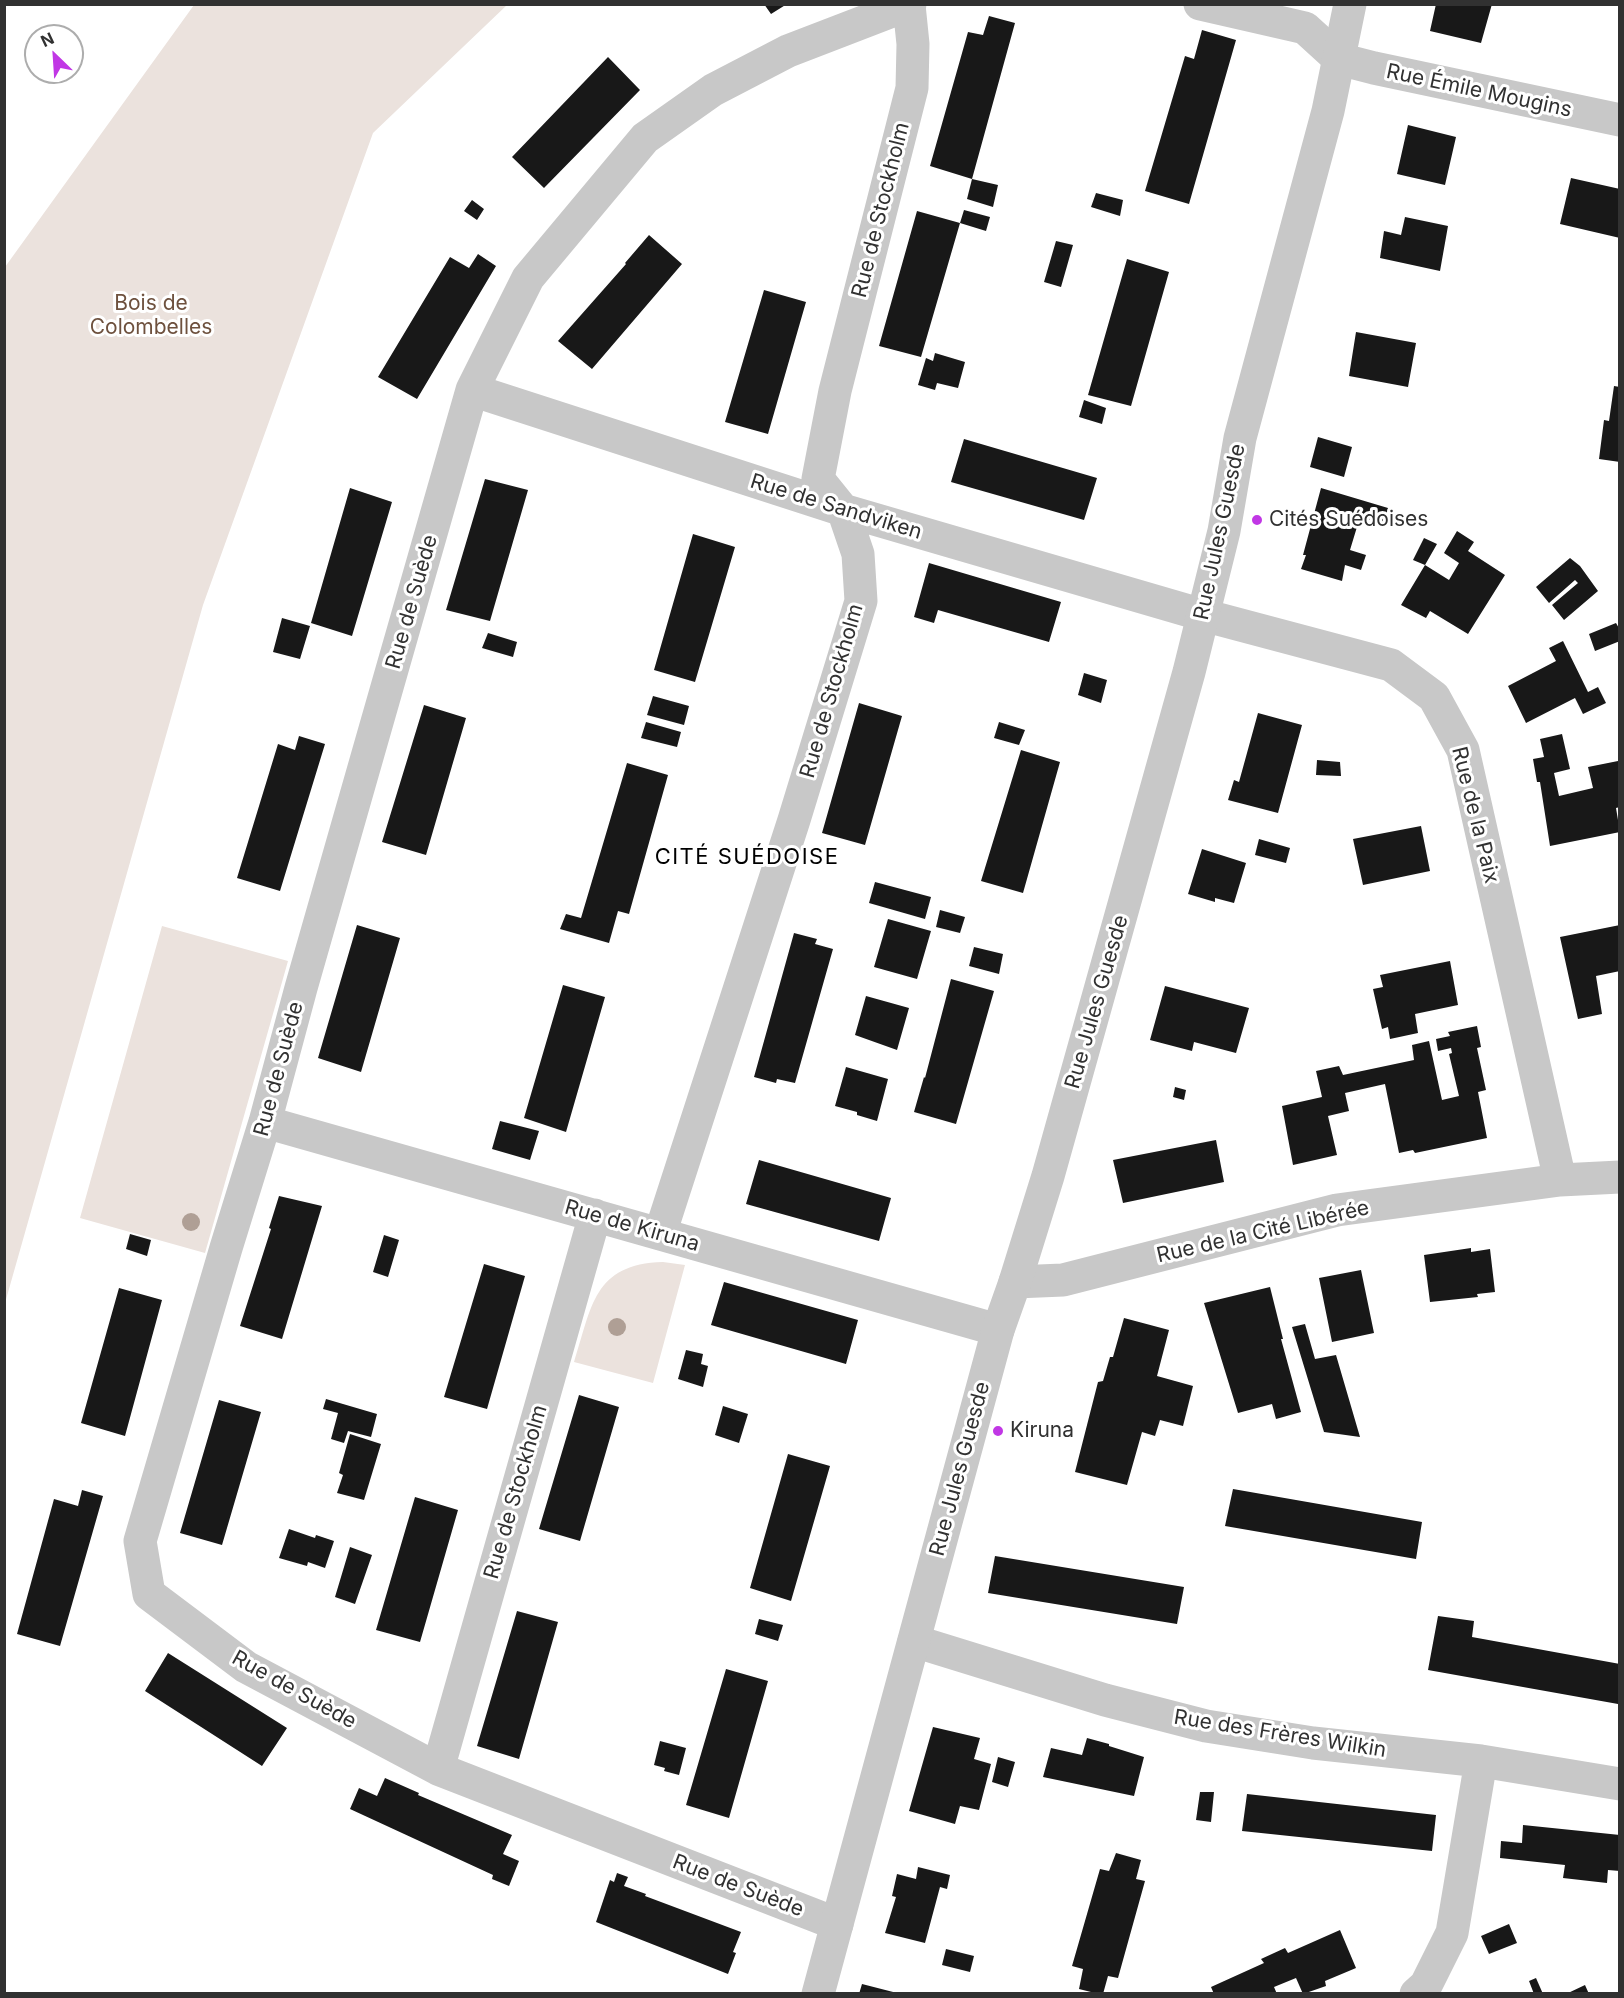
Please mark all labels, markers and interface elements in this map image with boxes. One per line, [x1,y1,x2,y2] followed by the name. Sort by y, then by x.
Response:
[24,24,84,84] north arrow
[37,28,57,51] text: N
[1384,59,1574,123] street label: Rue Émile Mougins
[847,120,915,300] street label: Rue de Stockholm
[90,291,212,341] park label: Bois de Colombelles
[1189,442,1251,622] street label: Rue Jules Guesde
[747,469,925,545] street label: Rue de Sandviken
[1269,507,1428,533] place label: Cités Suédoises
[1250,513,1264,527] marker: Cités Suédoises
[381,532,443,672] street label: Rue de Suède
[795,601,869,781] street label: Rue de Stockholm
[1446,744,1504,886] street label: Rue de la Paix
[655,844,839,870] district label: CITÉ SUÉDOISE
[1060,912,1134,1092] street label: Rue Jules Guesde
[249,999,309,1139] street label: Rue de Suède
[562,1195,702,1257] street label: Rue de Kiruna
[1154,1195,1372,1269] street label: Rue de la Cité Libérée
[925,1379,995,1559] street label: Rue Jules Guesde
[479,1402,553,1582] street label: Rue de Stockholm
[1010,1418,1074,1444] place label: Kiruna
[991,1424,1005,1438] marker: Kiruna
[227,1645,361,1735] street label: Rue de Suède
[1172,1705,1388,1763] street label: Rue des Frères Wilkin
[669,1849,807,1923] street label: Rue de Suède

